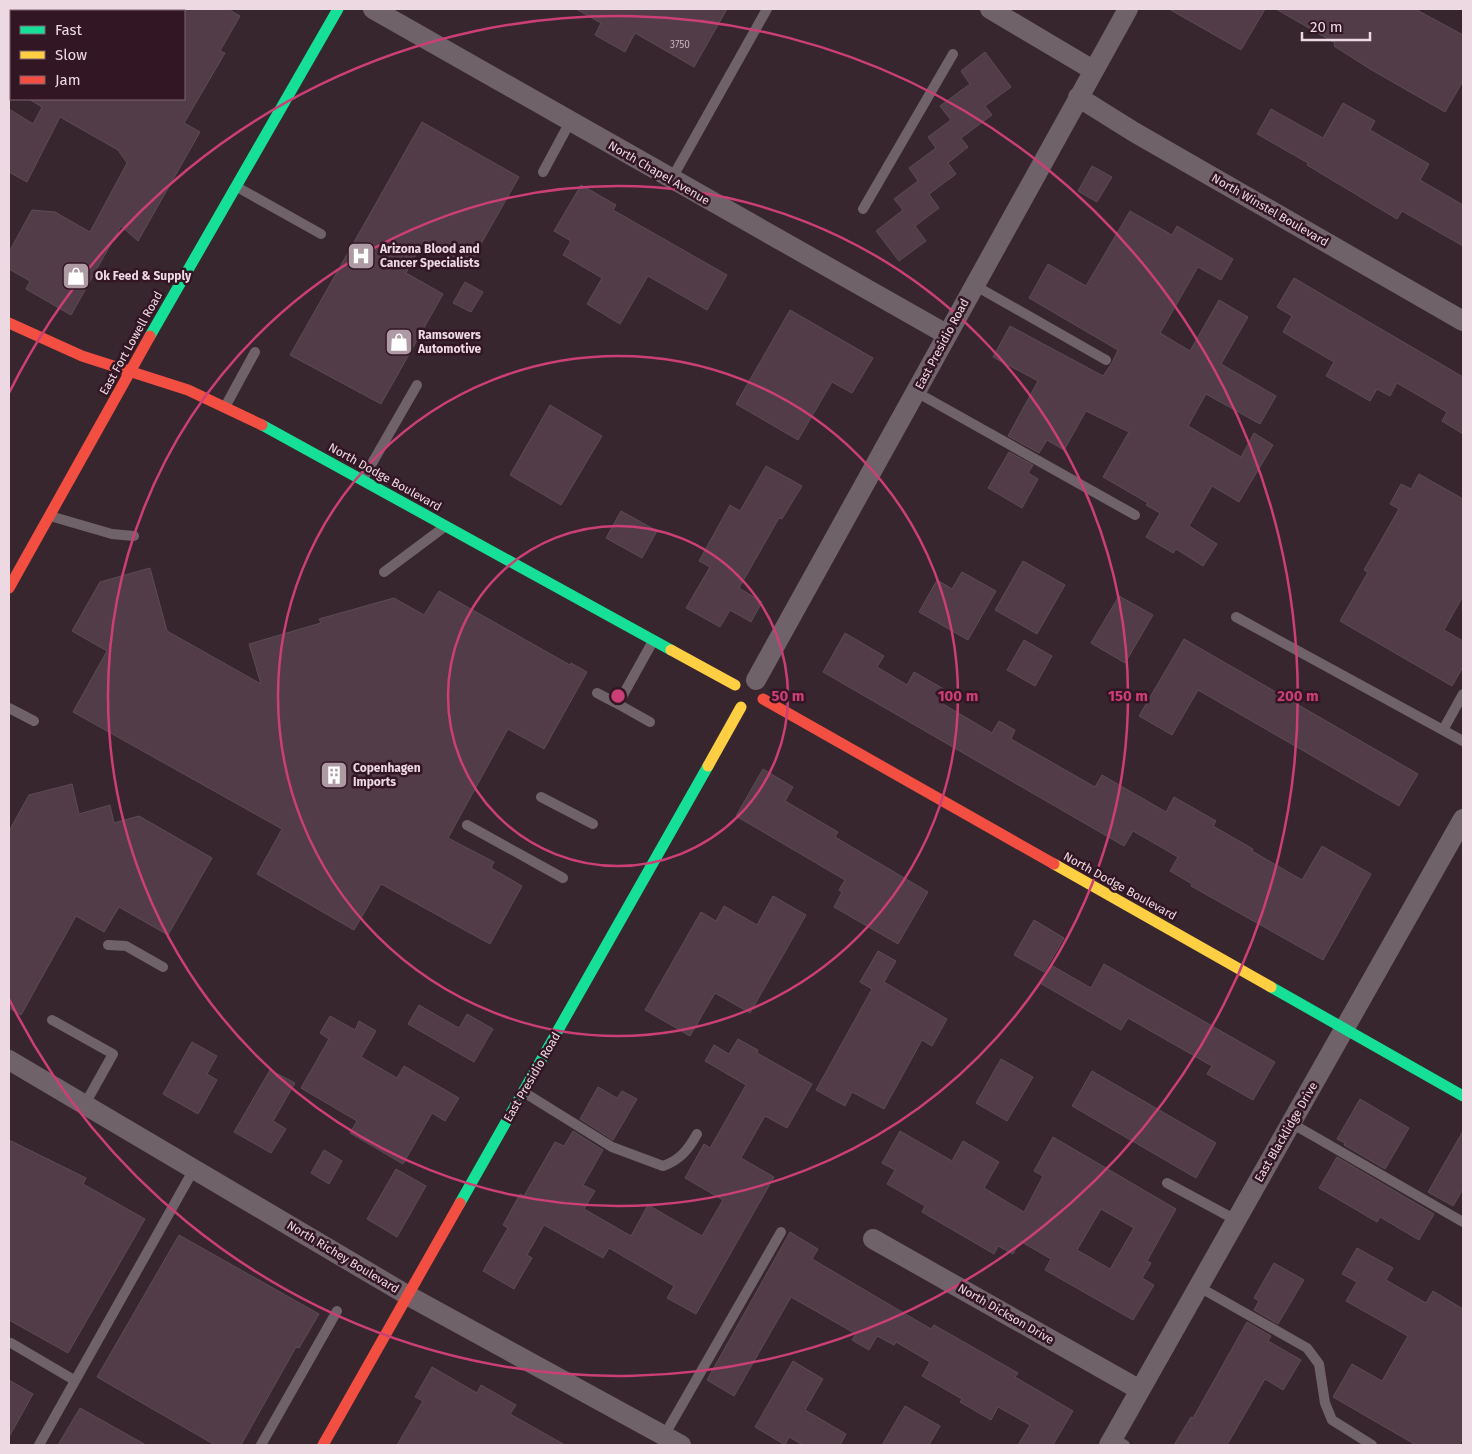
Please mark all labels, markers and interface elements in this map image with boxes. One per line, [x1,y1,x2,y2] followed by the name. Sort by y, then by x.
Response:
[10,10,185,100] legend
[1302,10,1370,42] scale bar
[1310,18,1343,36] text: 20 m
[55,21,82,39] text: Fast
[670,39,690,51] house number: 3750
[55,46,87,64] text: Slow
[55,71,81,89] text: Jam
[606,138,712,208] street label: North Chapel Avenue
[1209,171,1331,249] street label: North Winstel Boulevard
[346,241,376,271] hospital icon: Arizona Blood and Cancer Specialists
[379,242,480,270] place label: Arizona Blood and Cancer Specialists
[61,261,91,291] shop icon: Ok Feed & Supply
[95,269,192,283] place label: Ok Feed & Supply
[97,289,165,397] street label: East Fort Lowell Road
[912,296,972,392] street label: East Presidio Road
[384,327,414,357] shop icon: Ramsowers Automotive
[417,328,482,356] place label: Ramsowers Automotive
[326,440,444,514] street label: North Dodge Boulevard
[609,687,627,705] centre of rings
[771,687,805,705] text: 50 m
[938,687,978,705] text: 100 m
[1108,687,1148,705] text: 150 m
[1277,687,1319,705] text: 200 m
[319,760,349,790] building icon: Copenhagen Imports
[353,761,421,789] place label: Copenhagen Imports
[1061,849,1179,923] street label: North Dodge Boulevard
[501,1030,563,1124] street label: East Presidio Road
[1252,1080,1320,1184] street label: East Blacklidge Drive
[284,1218,402,1296] street label: North Richey Boulevard
[956,1281,1056,1347] street label: North Dickson Drive

